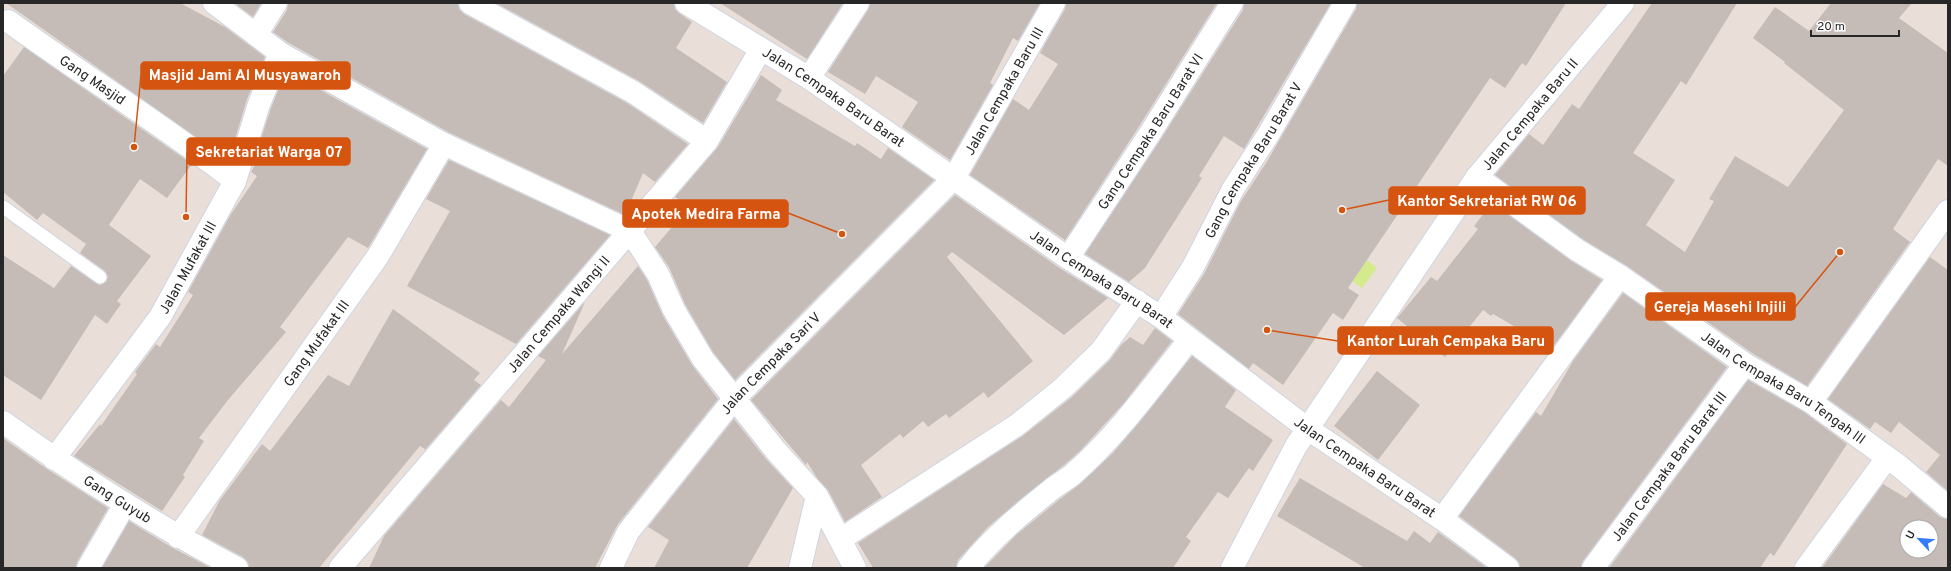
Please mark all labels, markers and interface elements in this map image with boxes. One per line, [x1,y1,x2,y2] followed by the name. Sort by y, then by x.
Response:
[1811,12,1899,38] scale bar
[1817,19,1845,35] text: 20 m
[962,25,1048,159] street label: Jalan Cempaka Baru III
[759,45,907,152] street label: Jalan Cempaka Baru Barat
[1095,51,1208,214] street label: Gang Cempaka Baru Barat VI
[55,52,128,109] street label: Gang Masjid
[1479,56,1583,175] street label: Jalan Cempaka Baru II
[141,62,350,89] callout: Masjid Jami Al Musyawaroh
[149,67,341,86] text: Masjid Jami Al Musyawaroh
[1202,80,1307,242] street label: Gang Cempaka Baru Barat V
[187,138,350,165] callout: Sekretariat Warga 07
[195,144,343,163] text: Sekretariat Warga 07
[1389,187,1585,214] callout: Kantor Sekretariat RW 06
[1397,193,1577,212] text: Kantor Sekretariat RW 06
[623,200,788,227] callout: Apotek Medira Farma
[631,206,781,225] text: Apotek Medira Farma
[156,219,221,317] street label: Jalan Mufakat III
[1026,227,1176,333] street label: Jalan Cempaka Baru Barat
[504,253,614,377] street label: Jalan Cempaka Wangi II
[1646,293,1795,320] callout: Gereja Masehi Injili
[281,297,354,391] street label: Gang Mufakat III
[1654,299,1786,318] text: Gereja Masehi Injili
[718,310,825,419] street label: Jalan Cempaka Sari V
[1338,327,1553,354] callout: Kantor Lurah Cempaka Baru
[1697,329,1868,449] street label: Jalan Cempaka Baru Tengah III
[1347,333,1545,352] text: Kantor Lurah Cempaka Baru
[1609,389,1731,545] street label: Jalan Cempaka Baru Barat III
[1290,414,1438,522] street label: Jalan Cempaka Baru Barat
[79,472,154,528] street label: Gang Guyub
[1899,519,1939,559] north arrow
[1903,528,1919,542] text: U

